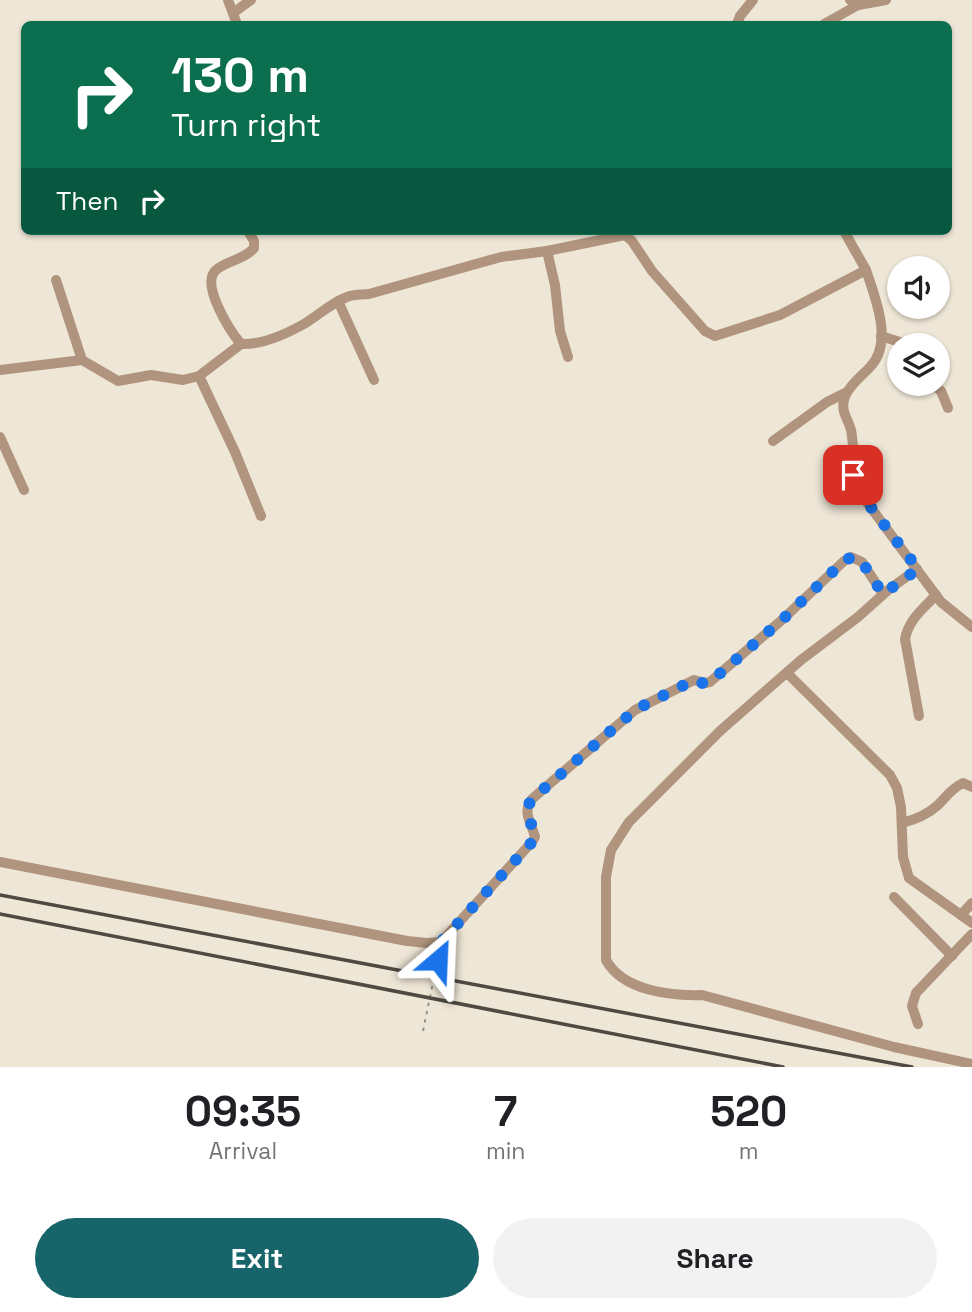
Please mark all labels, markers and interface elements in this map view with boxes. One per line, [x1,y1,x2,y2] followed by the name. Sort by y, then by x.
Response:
[171,44,309,106] text: 130 m
[56,49,147,140] icon: right
[171,105,321,145] text: Turn right
[133,182,171,220] icon: right
[56,184,119,218] text: Then
[887,256,950,396] map controls
[887,256,950,319] button: sound
[887,333,950,396] button: layers
[823,445,883,505] pin
[834,456,872,494] icon: arrive
[401,923,475,997] position arrow
[185,1085,301,1138] text: 09:35
[494,1085,517,1138] text: 7
[710,1085,787,1138] text: 520
[209,1136,277,1166] text: Arrival
[486,1136,525,1166] text: min
[739,1136,759,1166] text: m
[35,1218,479,1298] button: Exit
[493,1218,937,1298] button: Share

